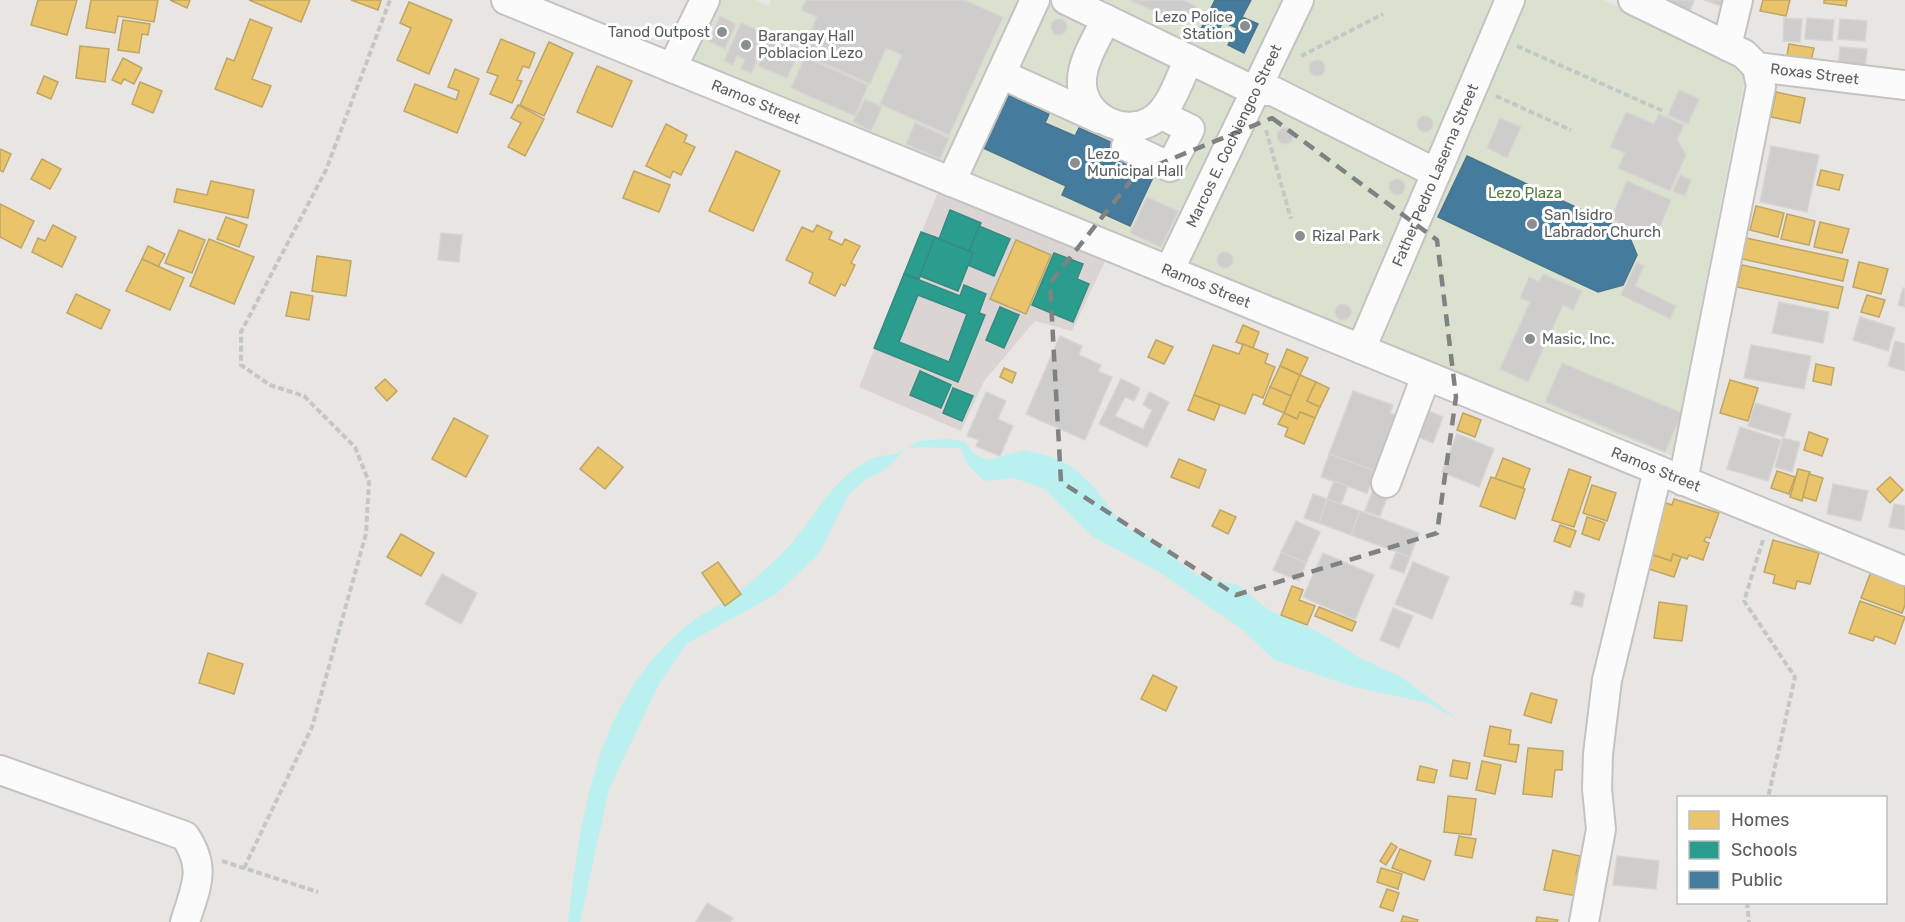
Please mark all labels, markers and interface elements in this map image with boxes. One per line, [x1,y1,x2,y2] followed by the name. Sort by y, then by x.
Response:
[1154,8,1233,43] place label: Lezo Police Station
[1238,19,1252,33] marker: Lezo Police Station
[608,23,710,41] place label: Tanod Outpost
[715,25,729,39] marker: Tanod Outpost
[758,27,863,62] place label: Barangay Hall Poblacion Lezo
[739,38,753,52] marker: Barangay Hall Poblacion Lezo
[1182,41,1285,230] street label: Marcos E. Cochiengco Street
[1769,60,1860,88] street label: Roxas Street
[709,76,803,128] street label: Ramos Street
[1388,81,1482,269] street label: Father Pedro Laserna Street
[1087,145,1183,180] place label: Lezo Municipal Hall
[1068,156,1082,170] marker: Lezo Municipal Hall
[1488,184,1562,202] park label: Lezo Plaza
[1544,206,1661,241] place label: San Isidro Labrador Church
[1525,217,1539,231] marker: San Isidro Labrador Church
[1312,227,1380,245] place label: Rizal Park
[1293,229,1307,243] marker: Rizal Park
[1159,259,1253,312] street label: Ramos Street
[1542,330,1614,348] place label: Masic, Inc.
[1523,332,1537,346] marker: Masic, Inc.
[1609,443,1703,496] street label: Ramos Street
[1677,796,1887,904] legend
[1731,809,1789,831] text: Homes
[1731,839,1797,861] text: Schools
[1731,869,1783,891] text: Public

